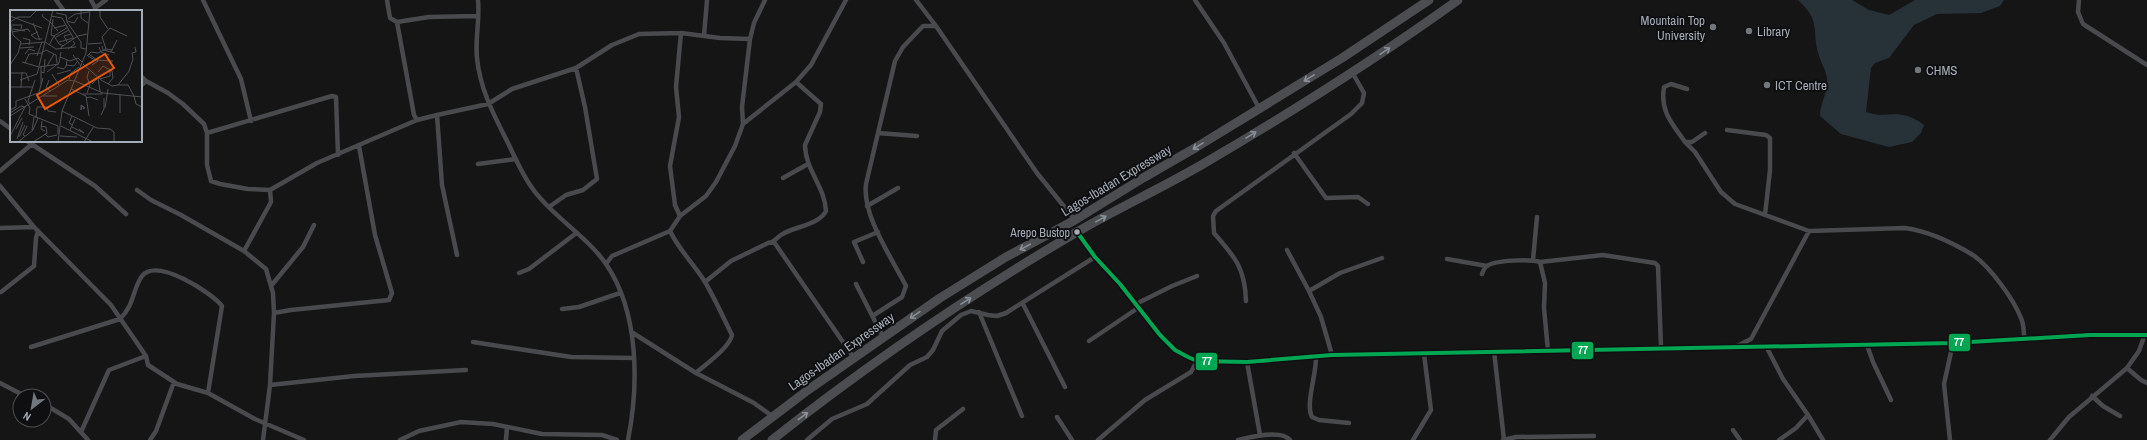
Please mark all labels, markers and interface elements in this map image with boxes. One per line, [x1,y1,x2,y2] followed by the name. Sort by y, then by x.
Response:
[10,10,142,142] inset map
[1641,12,1706,44] place label: Mountain Top University
[1708,22,1718,32] marker: Mountain Top University
[1757,23,1791,40] place label: Library
[1744,26,1754,36] marker: Library
[1379,47,1390,55] one-way arrow
[1926,62,1957,79] place label: CHMS
[1913,65,1923,75] marker: CHMS
[1304,74,1315,82] one-way arrow
[1775,77,1827,94] place label: ICT Centre
[1762,80,1772,90] marker: ICT Centre
[1245,130,1257,138] one-way arrow
[1058,140,1175,220] street label: Lagos-Ibadan Expressway
[1193,142,1204,150] one-way arrow
[1095,214,1107,222] one-way arrow
[1009,225,1070,241] place label: Arepo Bustop
[1072,227,1082,237] marker: Arepo Bustop
[1019,243,1031,251] one-way arrow
[960,297,971,305] one-way arrow
[785,308,898,394] street label: Lagos-Ibadan Expressway
[910,311,921,319] one-way arrow
[1948,333,1971,352] line badge: 77
[1954,335,1964,349] text: 77
[1571,341,1594,360] line badge: 77
[1578,343,1588,357] text: 77
[1195,352,1218,371] line badge: 77
[1202,354,1212,368] text: 77
[12,388,52,428] north arrow
[20,409,33,424] text: N
[797,412,808,421] one-way arrow

